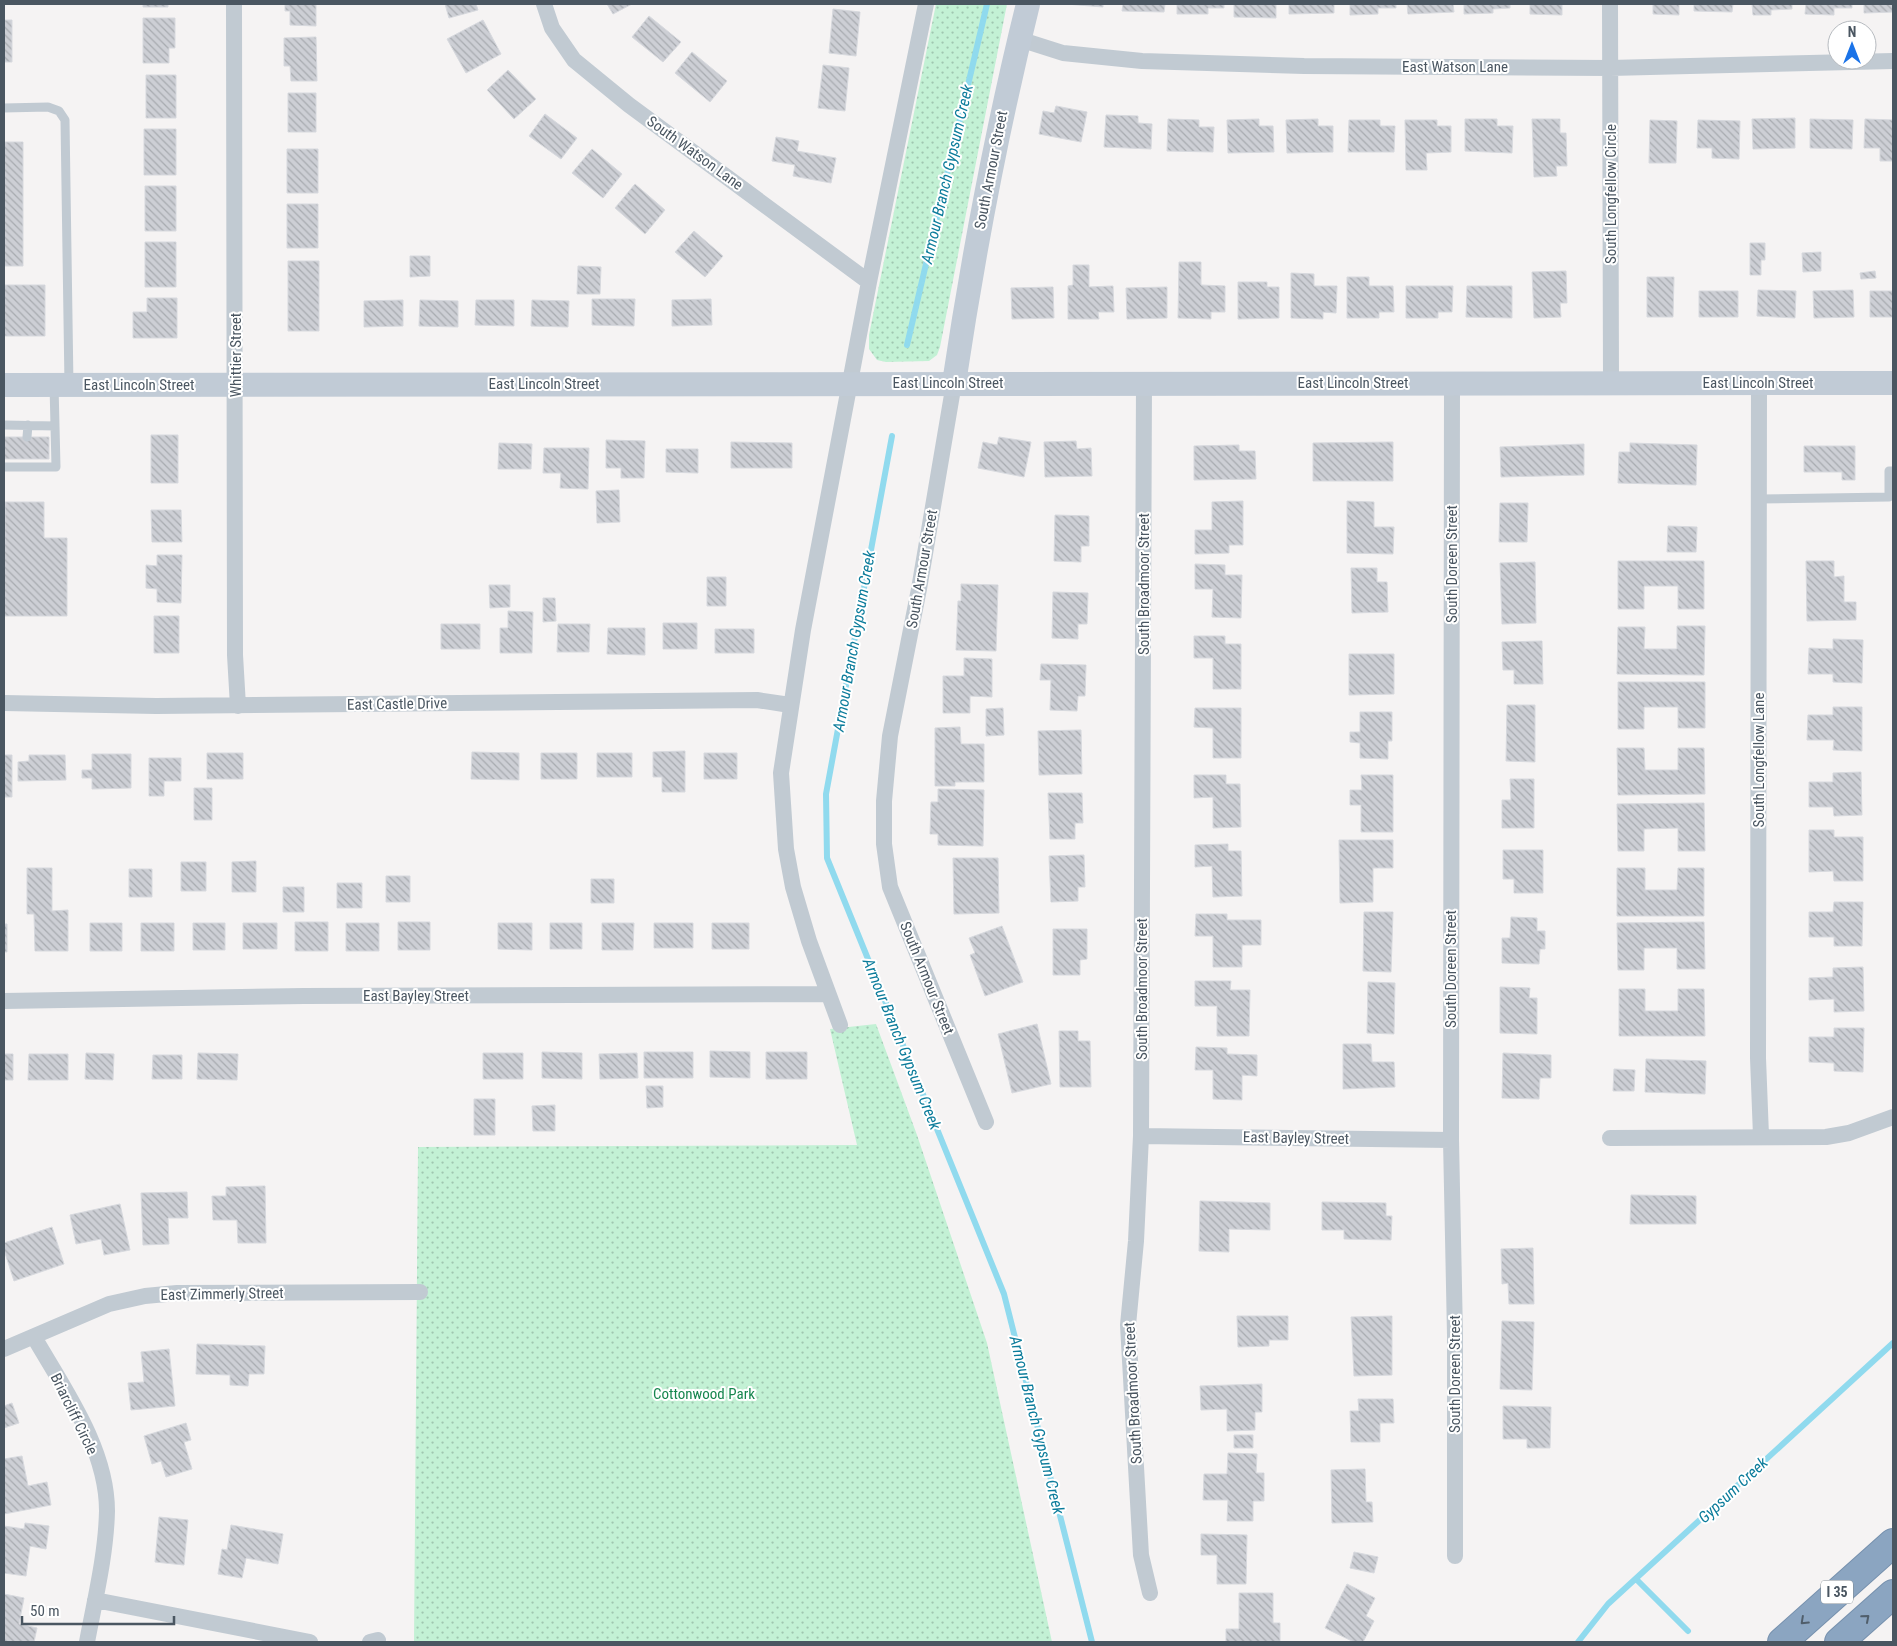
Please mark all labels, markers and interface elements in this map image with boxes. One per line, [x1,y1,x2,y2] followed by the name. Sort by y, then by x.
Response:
[1827,20,1877,70] north arrow
[1848,24,1856,40] text: N
[1402,58,1508,76] street label: East Watson Lane
[917,82,977,266] water label: Armour Branch Gypsum Creek
[971,109,1011,231] street label: South Armour Street
[644,112,746,194] street label: South Watson Lane
[1602,124,1620,264] street label: South Longfellow Circle
[227,313,245,397] street label: Whittier Street
[893,374,1003,392] street label: East Lincoln Street
[1298,374,1408,392] street label: East Lincoln Street
[1703,374,1813,392] street label: East Lincoln Street
[489,375,599,393] street label: East Lincoln Street
[84,376,194,394] street label: East Lincoln Street
[1443,505,1461,623] street label: South Doreen Street
[903,508,941,630] street label: South Armour Street
[1135,513,1153,655] street label: South Broadmoor Street
[829,548,879,734] water label: Armour Branch Gypsum Creek
[1750,693,1768,827] street label: South Longfellow Lane
[347,694,447,714] street label: East Castle Drive
[1442,910,1460,1028] street label: South Doreen Street
[1133,918,1151,1060] street label: South Broadmoor Street
[896,919,958,1037] street label: South Armour Street
[858,955,946,1133] water label: Armour Branch Gypsum Creek
[363,987,469,1005] street label: East Bayley Street
[1243,1128,1349,1148] street label: East Bayley Street
[160,1284,284,1304] street label: East Zimmerly Street
[1446,1315,1464,1433] street label: South Doreen Street
[1120,1322,1146,1464] street label: South Broadmoor Street
[1005,1333,1069,1517] water label: Armour Branch Gypsum Creek
[47,1370,101,1458] street label: Briarcliff Circle
[653,1385,755,1403] park label: Cottonwood Park
[1694,1452,1772,1527] water label: Gypsum Creek
[1821,1580,1853,1604] road number: I 35
[22,1594,175,1626] scale bar
[30,1602,60,1620] text: 50 m
[1860,1614,1869,1623] one-way arrow
[1801,1615,1810,1624] one-way arrow

